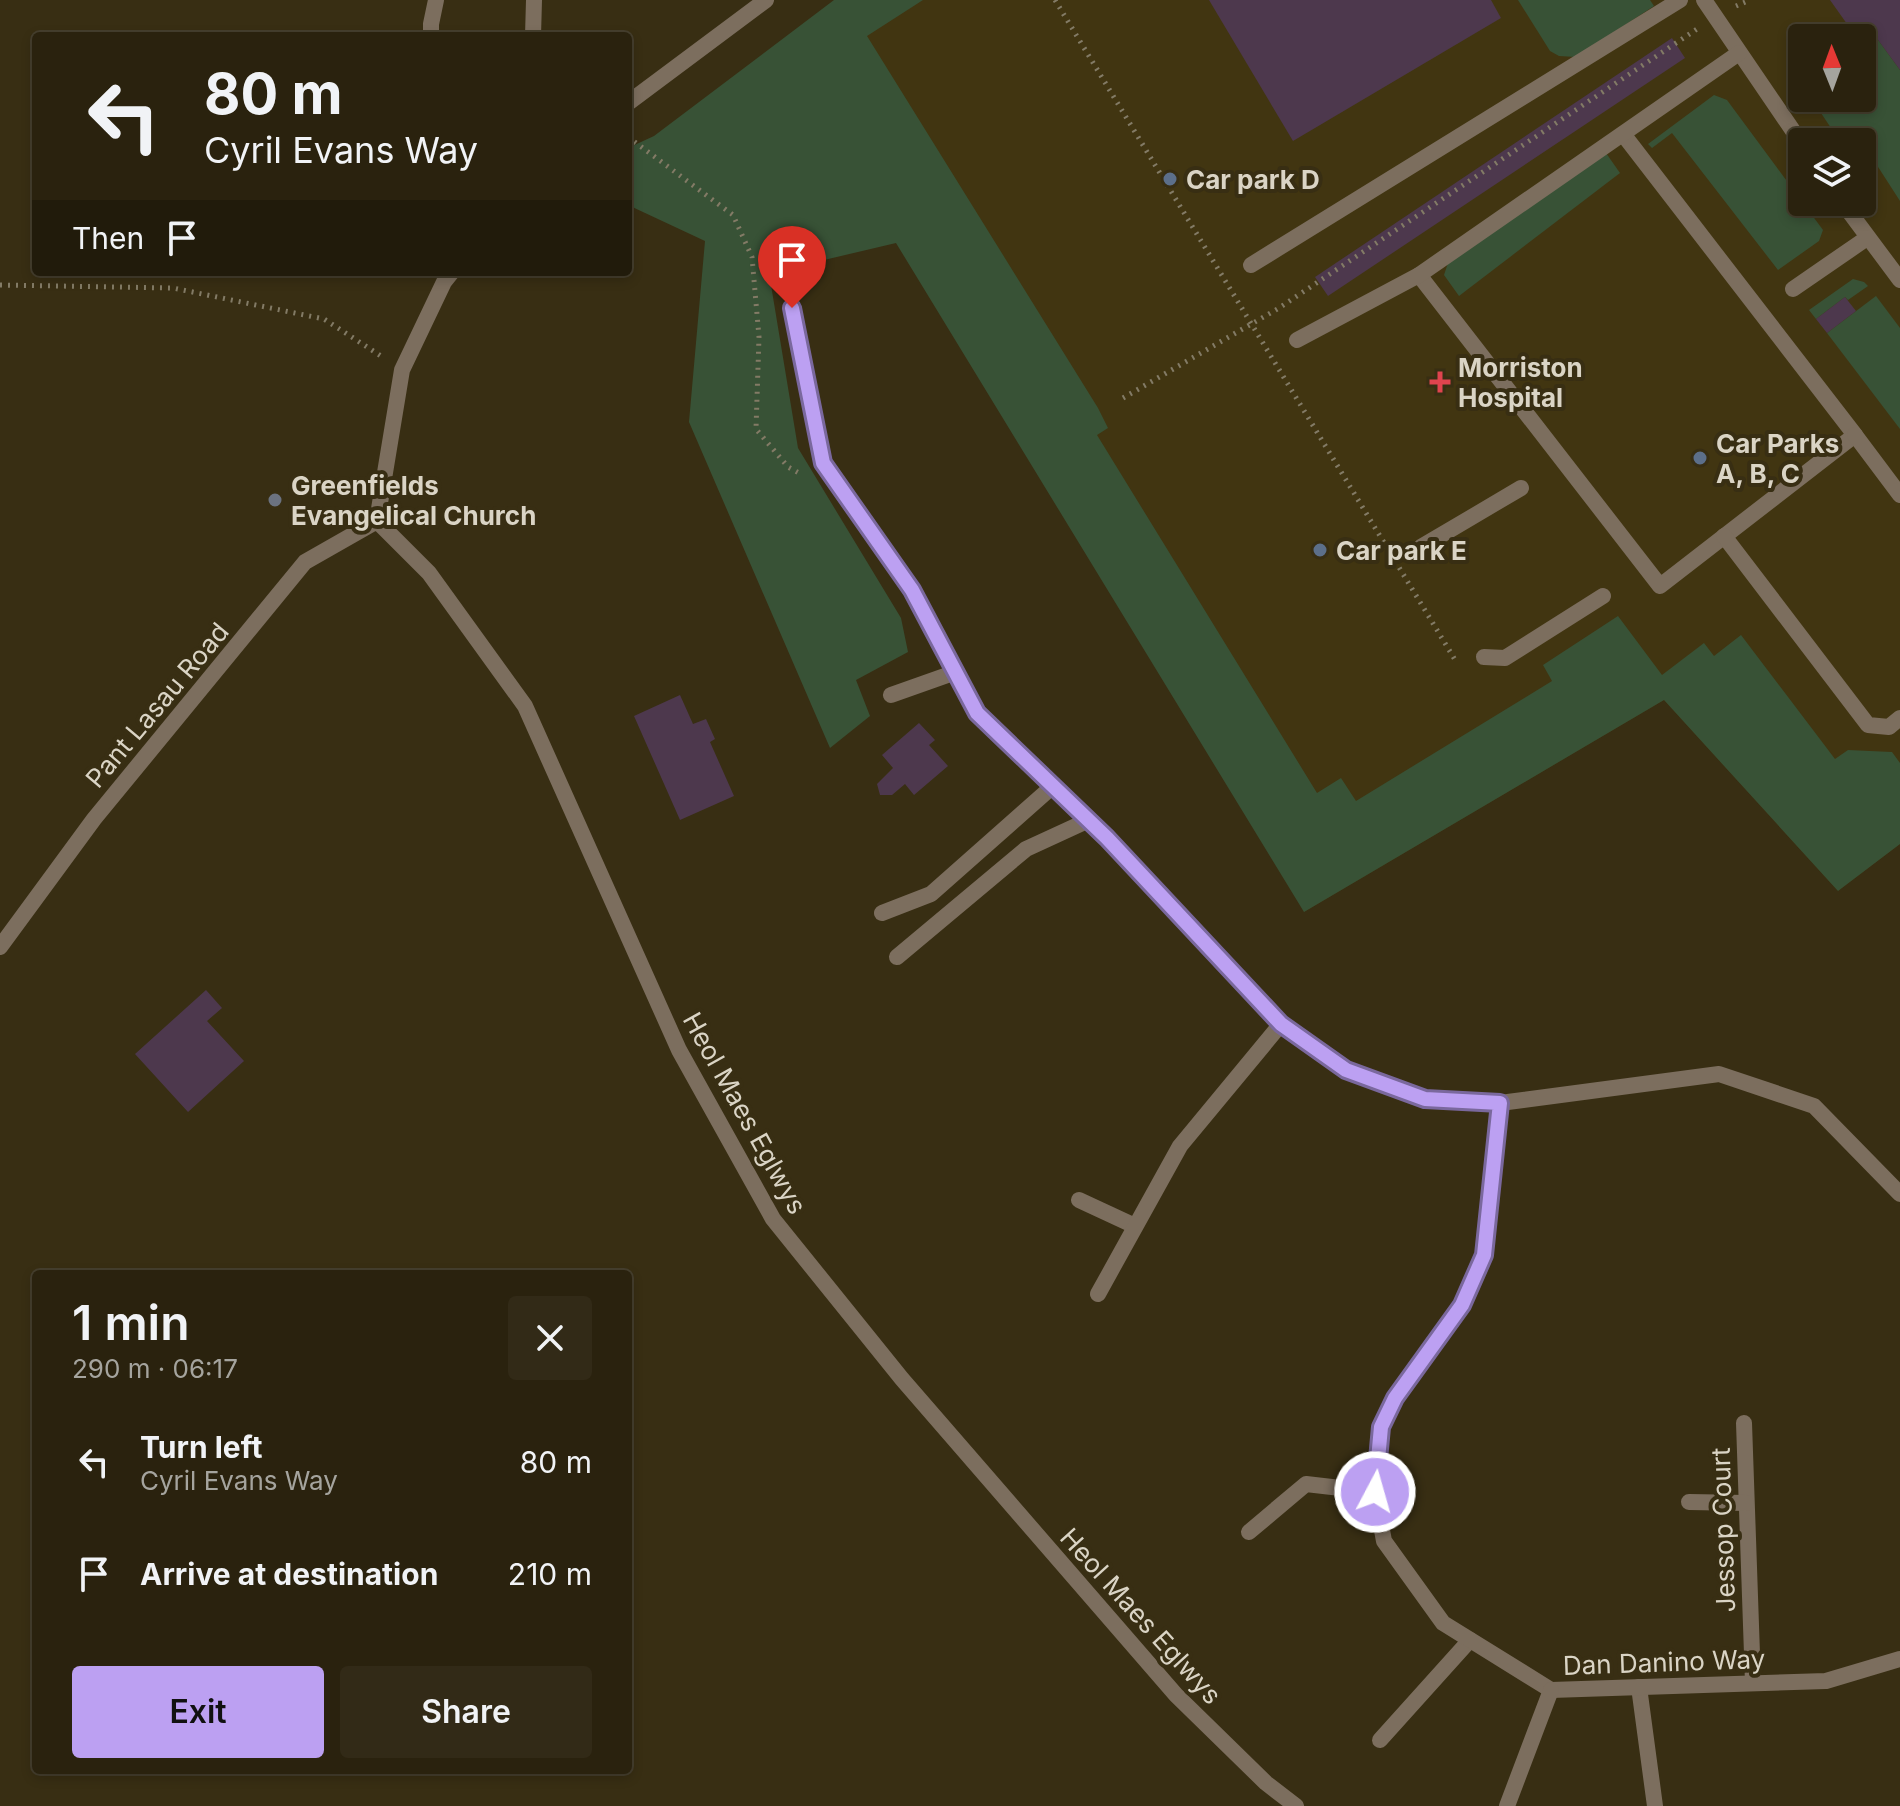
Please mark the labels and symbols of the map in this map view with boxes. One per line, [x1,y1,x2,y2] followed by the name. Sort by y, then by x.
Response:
[1788,24,1876,112] north arrow
[1186,164,1320,195] place label: Car park D
[1161,170,1179,188] marker: Car park D
[758,226,826,308] pin
[1458,352,1583,413] place label: Morriston Hospital
[1429,371,1451,393] marker: Morriston Hospital
[1716,428,1839,489] place label: Car Parks A, B, C
[1691,449,1709,467] marker: Car Parks A, B, C
[291,470,536,531] place label: Greenfields Evangelical Church
[266,491,284,509] marker: Greenfields Evangelical Church
[1336,535,1467,566] place label: Car park E
[1311,541,1329,559] marker: Car park E
[79,616,235,794] street label: Pant Lasau Road
[677,1007,813,1219] street label: Heol Maes Eglwys
[1705,1447,1741,1613] street label: Jessop Court
[1333,1450,1417,1534] position arrow
[1054,1522,1228,1710] street label: Heol Maes Eglwys
[1562,1643,1766,1681] street label: Dan Danino Way

